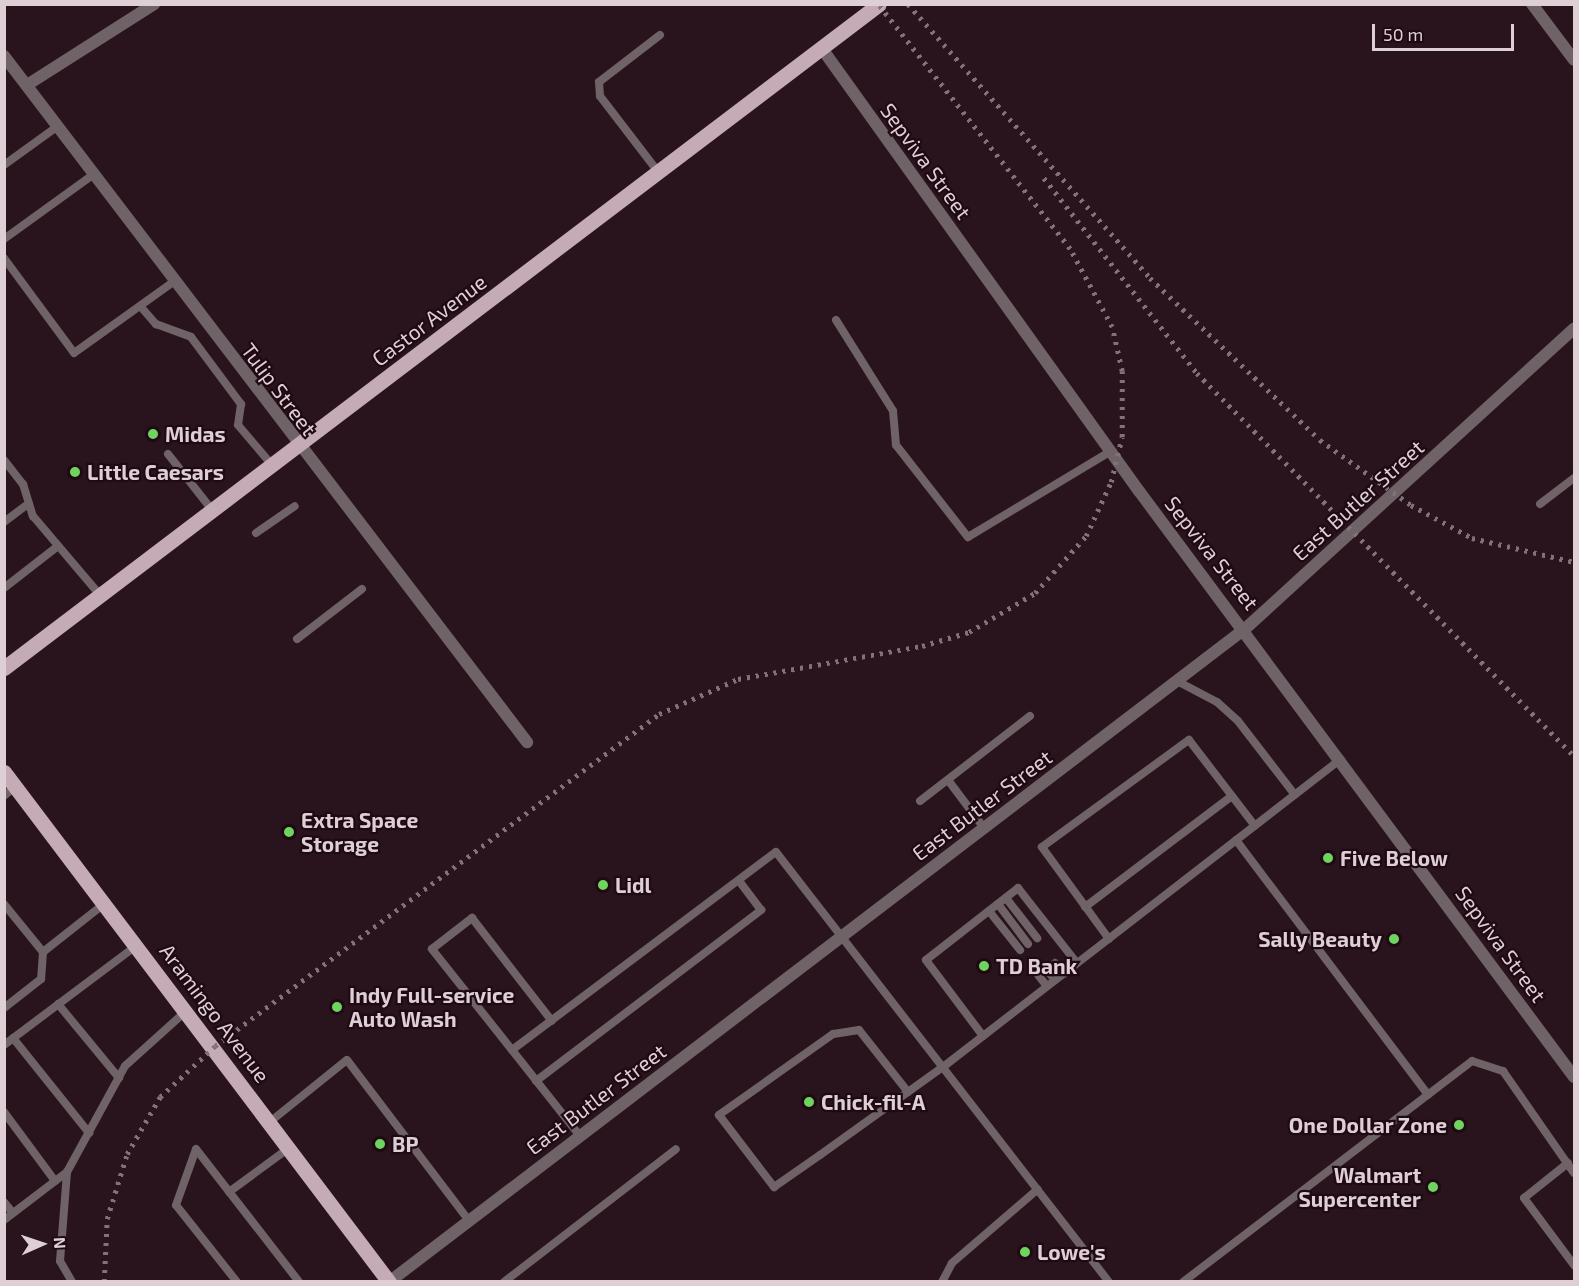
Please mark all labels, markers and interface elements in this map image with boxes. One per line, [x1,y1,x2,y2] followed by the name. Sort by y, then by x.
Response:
[1375,12,1518,50] scale bar
[1383,23,1423,45] text: 50 m
[876,98,976,224] street label: Sepviva Street
[366,269,492,371] street label: Castor Avenue
[236,338,322,440] street label: Tulip Street
[165,421,226,447] place label: Midas
[146,427,160,441] marker: Midas
[1287,434,1429,566] street label: East Butler Street
[87,459,224,485] place label: Little Caesars
[68,465,82,479] marker: Little Caesars
[1160,491,1264,615] street label: Sepviva Street
[907,744,1057,866] street label: East Butler Street
[301,807,418,857] place label: Extra Space Storage
[282,825,296,839] marker: Extra Space Storage
[1340,845,1448,871] place label: Five Below
[1321,851,1335,865] marker: Five Below
[615,872,651,898] place label: Lidl
[596,878,610,892] marker: Lidl
[1451,881,1551,1007] street label: Sepviva Street
[1258,926,1382,952] place label: Sally Beauty
[1387,932,1401,946] marker: Sally Beauty
[155,939,275,1087] street label: Aramingo Avenue
[996,953,1077,979] place label: TD Bank
[977,959,991,973] marker: TD Bank
[349,982,515,1032] place label: Indy Full-service Auto Wash
[330,1000,344,1014] marker: Indy Full-service Auto Wash
[521,1038,671,1160] street label: East Butler Street
[821,1089,925,1115] place label: Chick-fil-A
[802,1095,816,1109] marker: Chick-fil-A
[1288,1112,1447,1138] place label: One Dollar Zone
[1452,1118,1466,1132] marker: One Dollar Zone
[392,1131,418,1157] place label: BP
[373,1137,387,1151] marker: BP
[1299,1162,1421,1212] place label: Walmart Supercenter
[1426,1180,1440,1194] marker: Walmart Supercenter
[12,1214,72,1274] north arrow
[51,1237,70,1249] text: N
[1037,1239,1106,1265] place label: Lowe's
[1018,1245,1032,1259] marker: Lowe's

